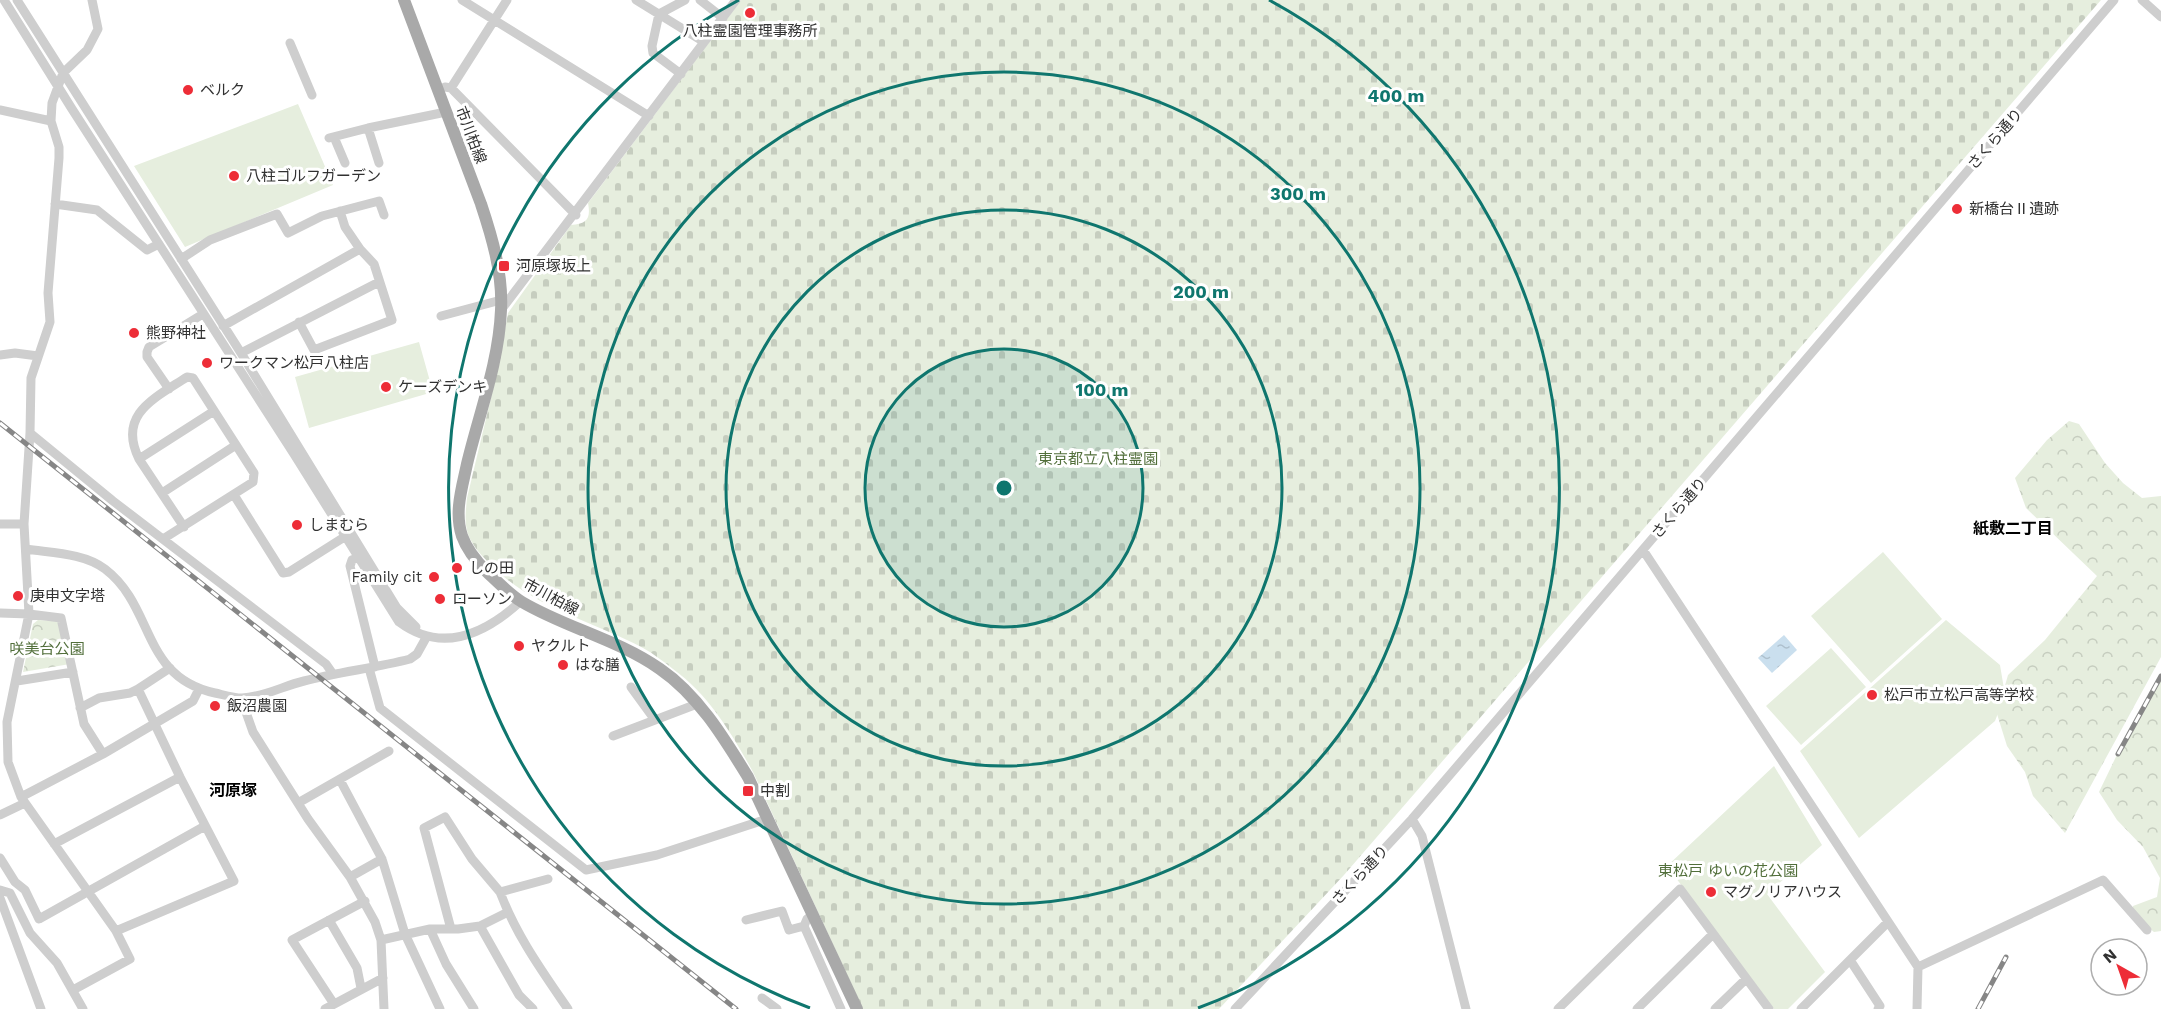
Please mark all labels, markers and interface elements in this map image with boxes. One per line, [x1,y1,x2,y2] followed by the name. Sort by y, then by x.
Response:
[743,6,757,20] marker: 八柱霊園管理事務所
[682,22,818,40] place label: 八柱霊園管理事務所
[200,81,245,99] place label: ベルク
[181,83,195,97] marker: ベルク
[1368,85,1424,106] text: 400 m
[452,104,490,166] street label: 市川柏線
[1964,105,2026,173] street label: さくら通り
[246,167,381,185] place label: 八柱ゴルフガーデン
[227,169,241,183] marker: 八柱ゴルフガーデン
[1270,183,1326,204] text: 300 m
[1969,200,2059,218] place label: 新橋台Ⅱ遺跡
[1950,202,1964,216] marker: 新橋台Ⅱ遺跡
[516,257,591,275] place label: 河原塚坂上
[497,259,511,273] marker: 河原塚坂上
[1173,281,1229,302] text: 200 m
[146,324,206,342] place label: 熊野神社
[127,326,141,340] marker: 熊野神社
[219,354,369,372] place label: ワークマン松戸八柱店
[200,356,214,370] marker: ワークマン松戸八柱店
[398,378,487,396] place label: ケーズデンキ
[1075,379,1129,400] text: 100 m
[379,380,393,394] marker: ケーズデンキ
[1038,450,1158,468] park label: 東京都立八柱霊園
[1648,474,1710,542] street label: さくら通り
[994,478,1014,498] centre of rings
[309,516,369,534] place label: しまむら
[290,518,304,532] marker: しまむら
[1973,519,2053,538] district label: 紙敷二丁目
[469,559,514,577] place label: しの田
[450,561,464,575] marker: しの田
[351,568,423,586] place label: Family cit
[427,570,441,584] marker: Family cit
[520,575,582,619] street label: 市川柏線
[30,587,105,605] place label: 庚申文字塔
[11,589,25,603] marker: 庚申文字塔
[452,590,512,608] place label: ローソン
[433,592,447,606] marker: ローソン
[531,637,591,655] place label: ヤクルト
[512,639,526,653] marker: ヤクルト
[9,640,85,658] park label: 咲美台公園
[575,656,620,674] place label: はな膳
[556,658,570,672] marker: はな膳
[1884,686,2034,704] place label: 松戸市立松戸高等学校
[1865,688,1879,702] marker: 松戸市立松戸高等学校
[227,697,287,715] place label: 飯沼農園
[208,699,222,713] marker: 飯沼農園
[209,781,257,800] district label: 河原塚
[760,782,790,800] place label: 中割
[741,784,755,798] marker: 中割
[1328,841,1392,909] street label: さくら通り
[1658,862,1798,880] park label: 東松戸 ゆいの花公園
[1723,883,1842,901] place label: マグノリアハウス
[1704,885,1718,899] marker: マグノリアハウス
[2089,937,2149,997] north arrow
[2099,945,2120,967] text: N

